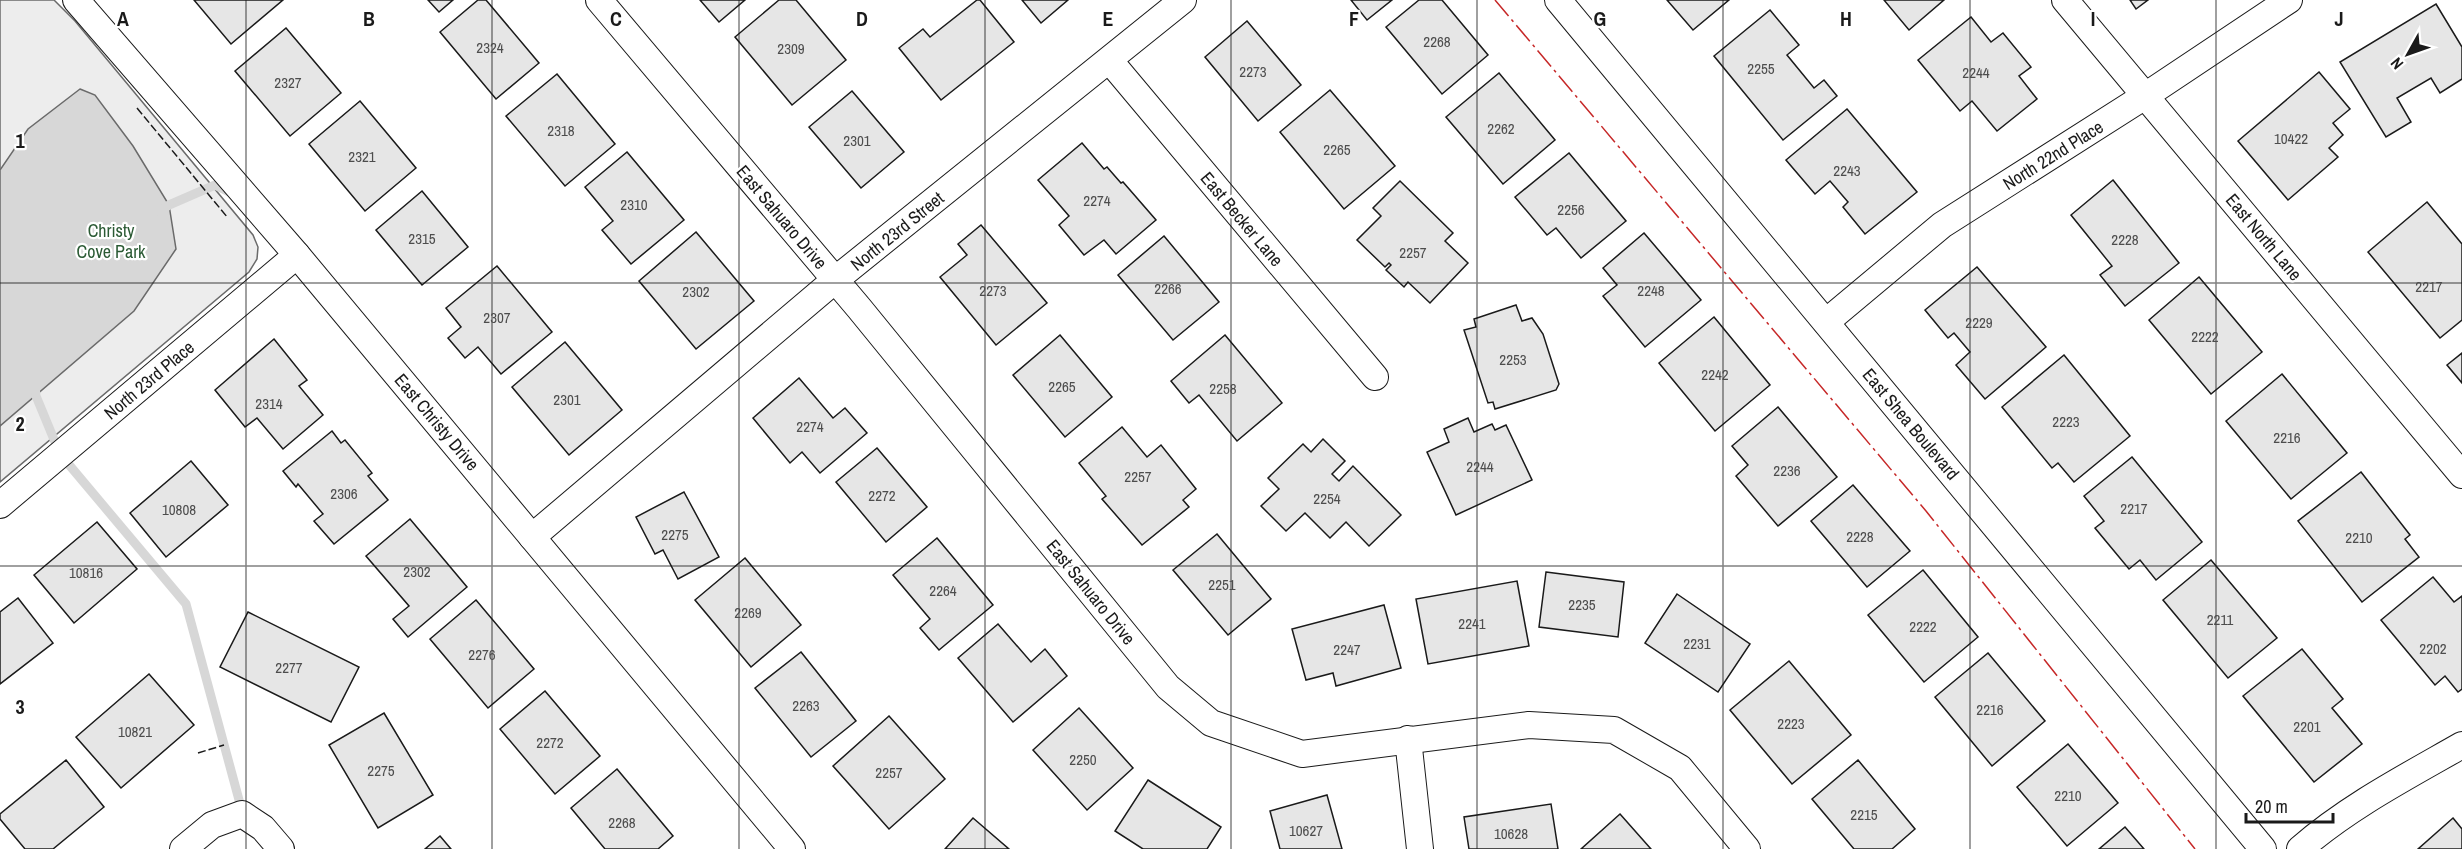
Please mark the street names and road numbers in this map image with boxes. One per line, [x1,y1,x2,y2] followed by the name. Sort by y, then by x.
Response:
[1998,114,2108,196] street label: North 22nd Place
[731,160,833,274] street label: East Sahuaro Drive
[1195,166,1289,272] street label: East Becker Lane
[845,186,949,276] street label: North 23rd Street
[2220,188,2308,286] street label: East North Lane
[99,335,199,425] street label: North 23rd Place
[1857,363,1965,485] street label: East Shea Boulevard
[389,368,485,476] street label: East Christy Drive
[1041,534,1141,650] street label: East Sahuaro Drive

